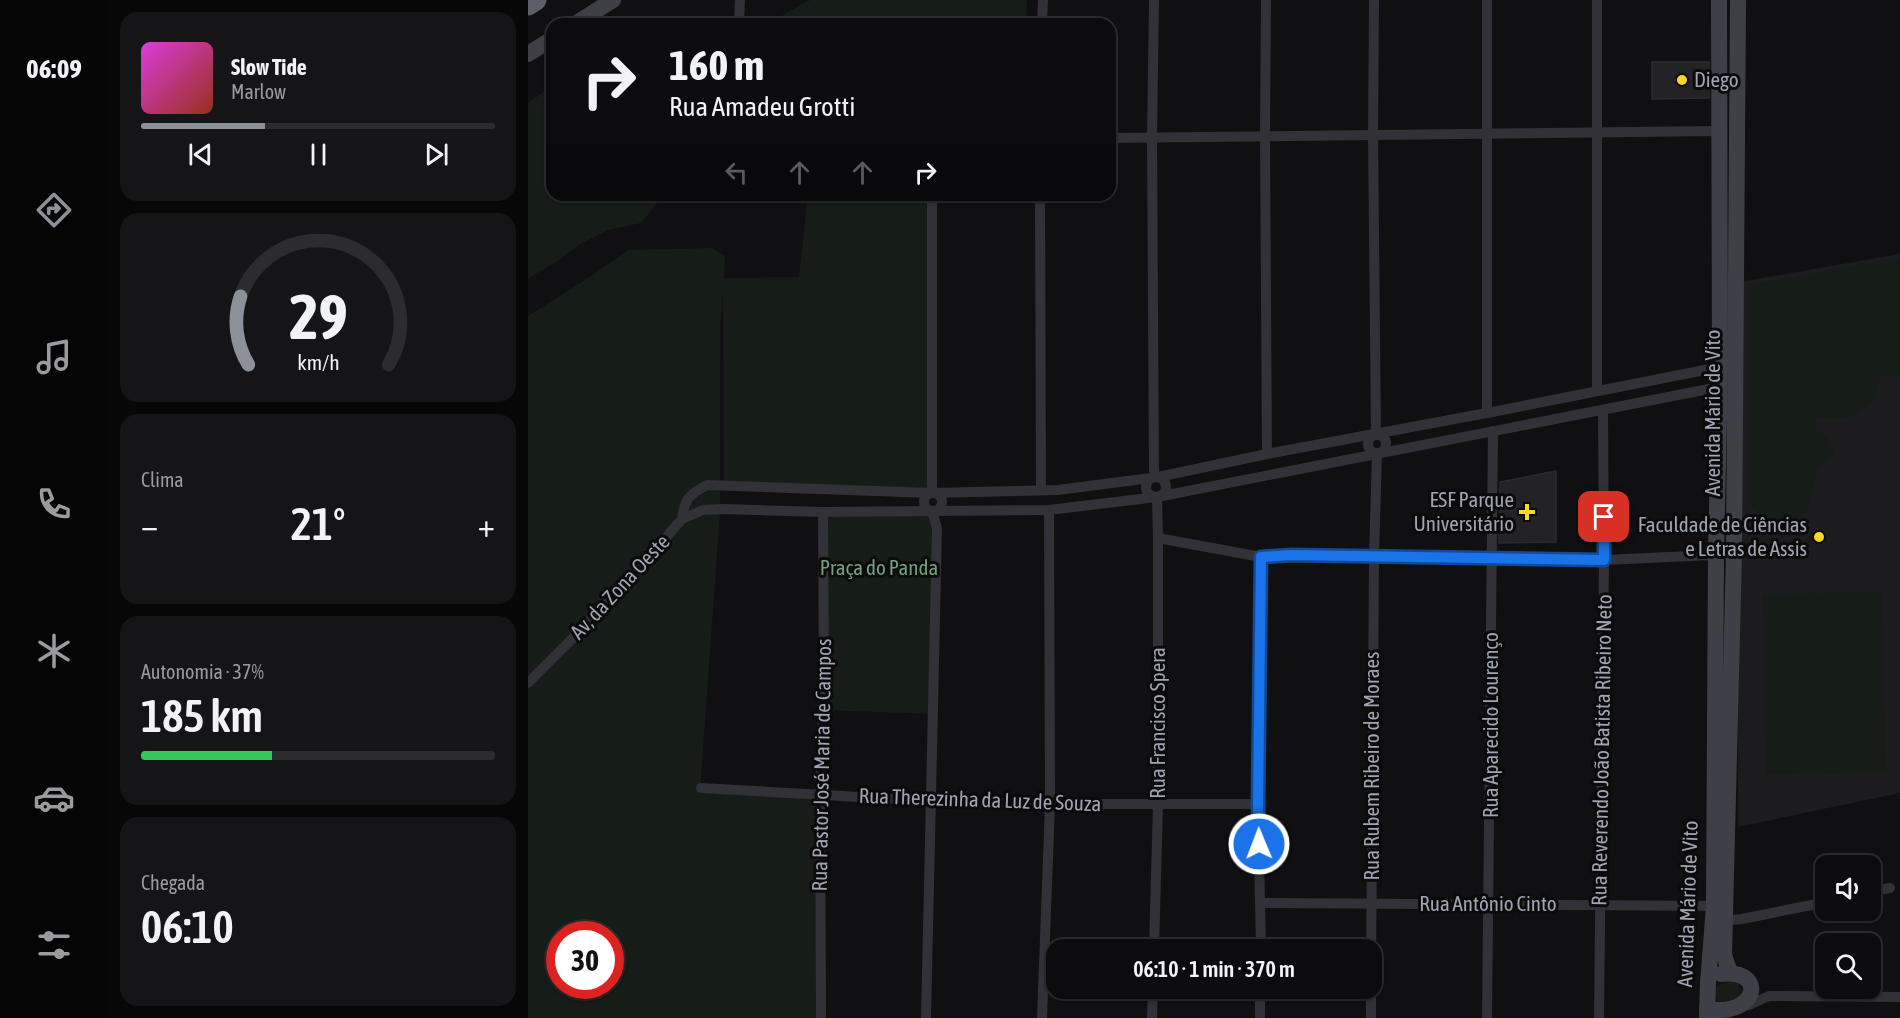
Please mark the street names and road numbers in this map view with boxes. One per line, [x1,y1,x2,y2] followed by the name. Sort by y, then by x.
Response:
[1700,330,1724,496] street label: Avenida Mário de Vito
[565,529,674,644] street label: Av, da Zona Oeste
[1586,594,1616,906] street label: Rua Reverendo João Batista Ribeiro Neto
[1478,632,1502,818] street label: Rua Aparecido Lourenço
[807,638,835,892] street label: Rua Pastor José Maria de Campos
[1145,647,1169,799] street label: Rua Francisco Spera
[1359,652,1383,880] street label: Rua Rubem Ribeiro de Moraes
[858,783,1102,815] street label: Rua Therezinha da Luz de Souza
[1672,820,1702,988] street label: Avenida Mário de Vito
[1419,891,1557,915] street label: Rua Antônio Cinto

